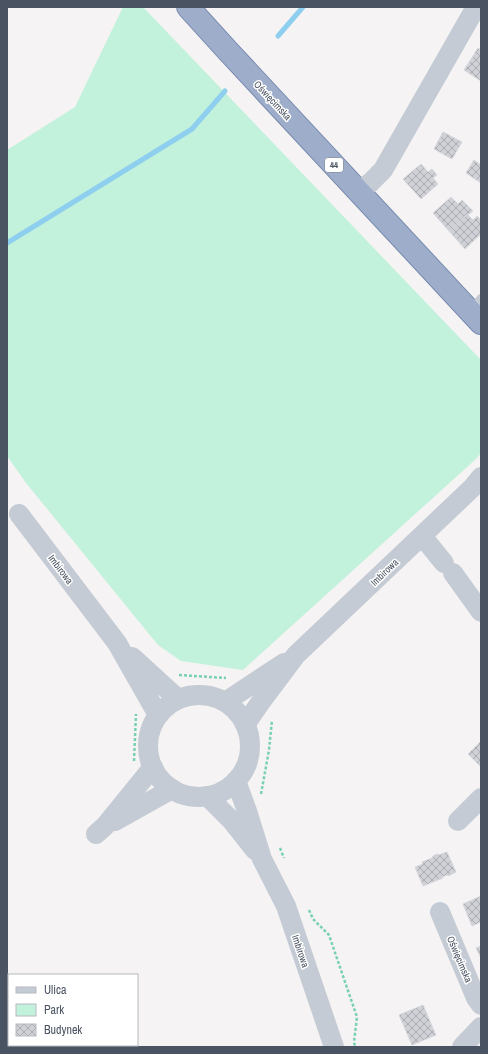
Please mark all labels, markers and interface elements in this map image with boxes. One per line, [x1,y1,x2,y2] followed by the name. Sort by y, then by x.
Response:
[251,78,294,123] street label: Oświęcimska
[325,158,343,172] road number: 44
[45,552,76,587] street label: Imbirowa
[368,556,401,589] street label: Imbirowa
[289,933,312,970] street label: Imbirowa
[444,934,475,985] street label: Oświęcimska
[8,974,138,1046] legend
[44,982,67,998] text: Ulica
[44,1002,64,1018] text: Park
[44,1022,82,1038] text: Budynek

